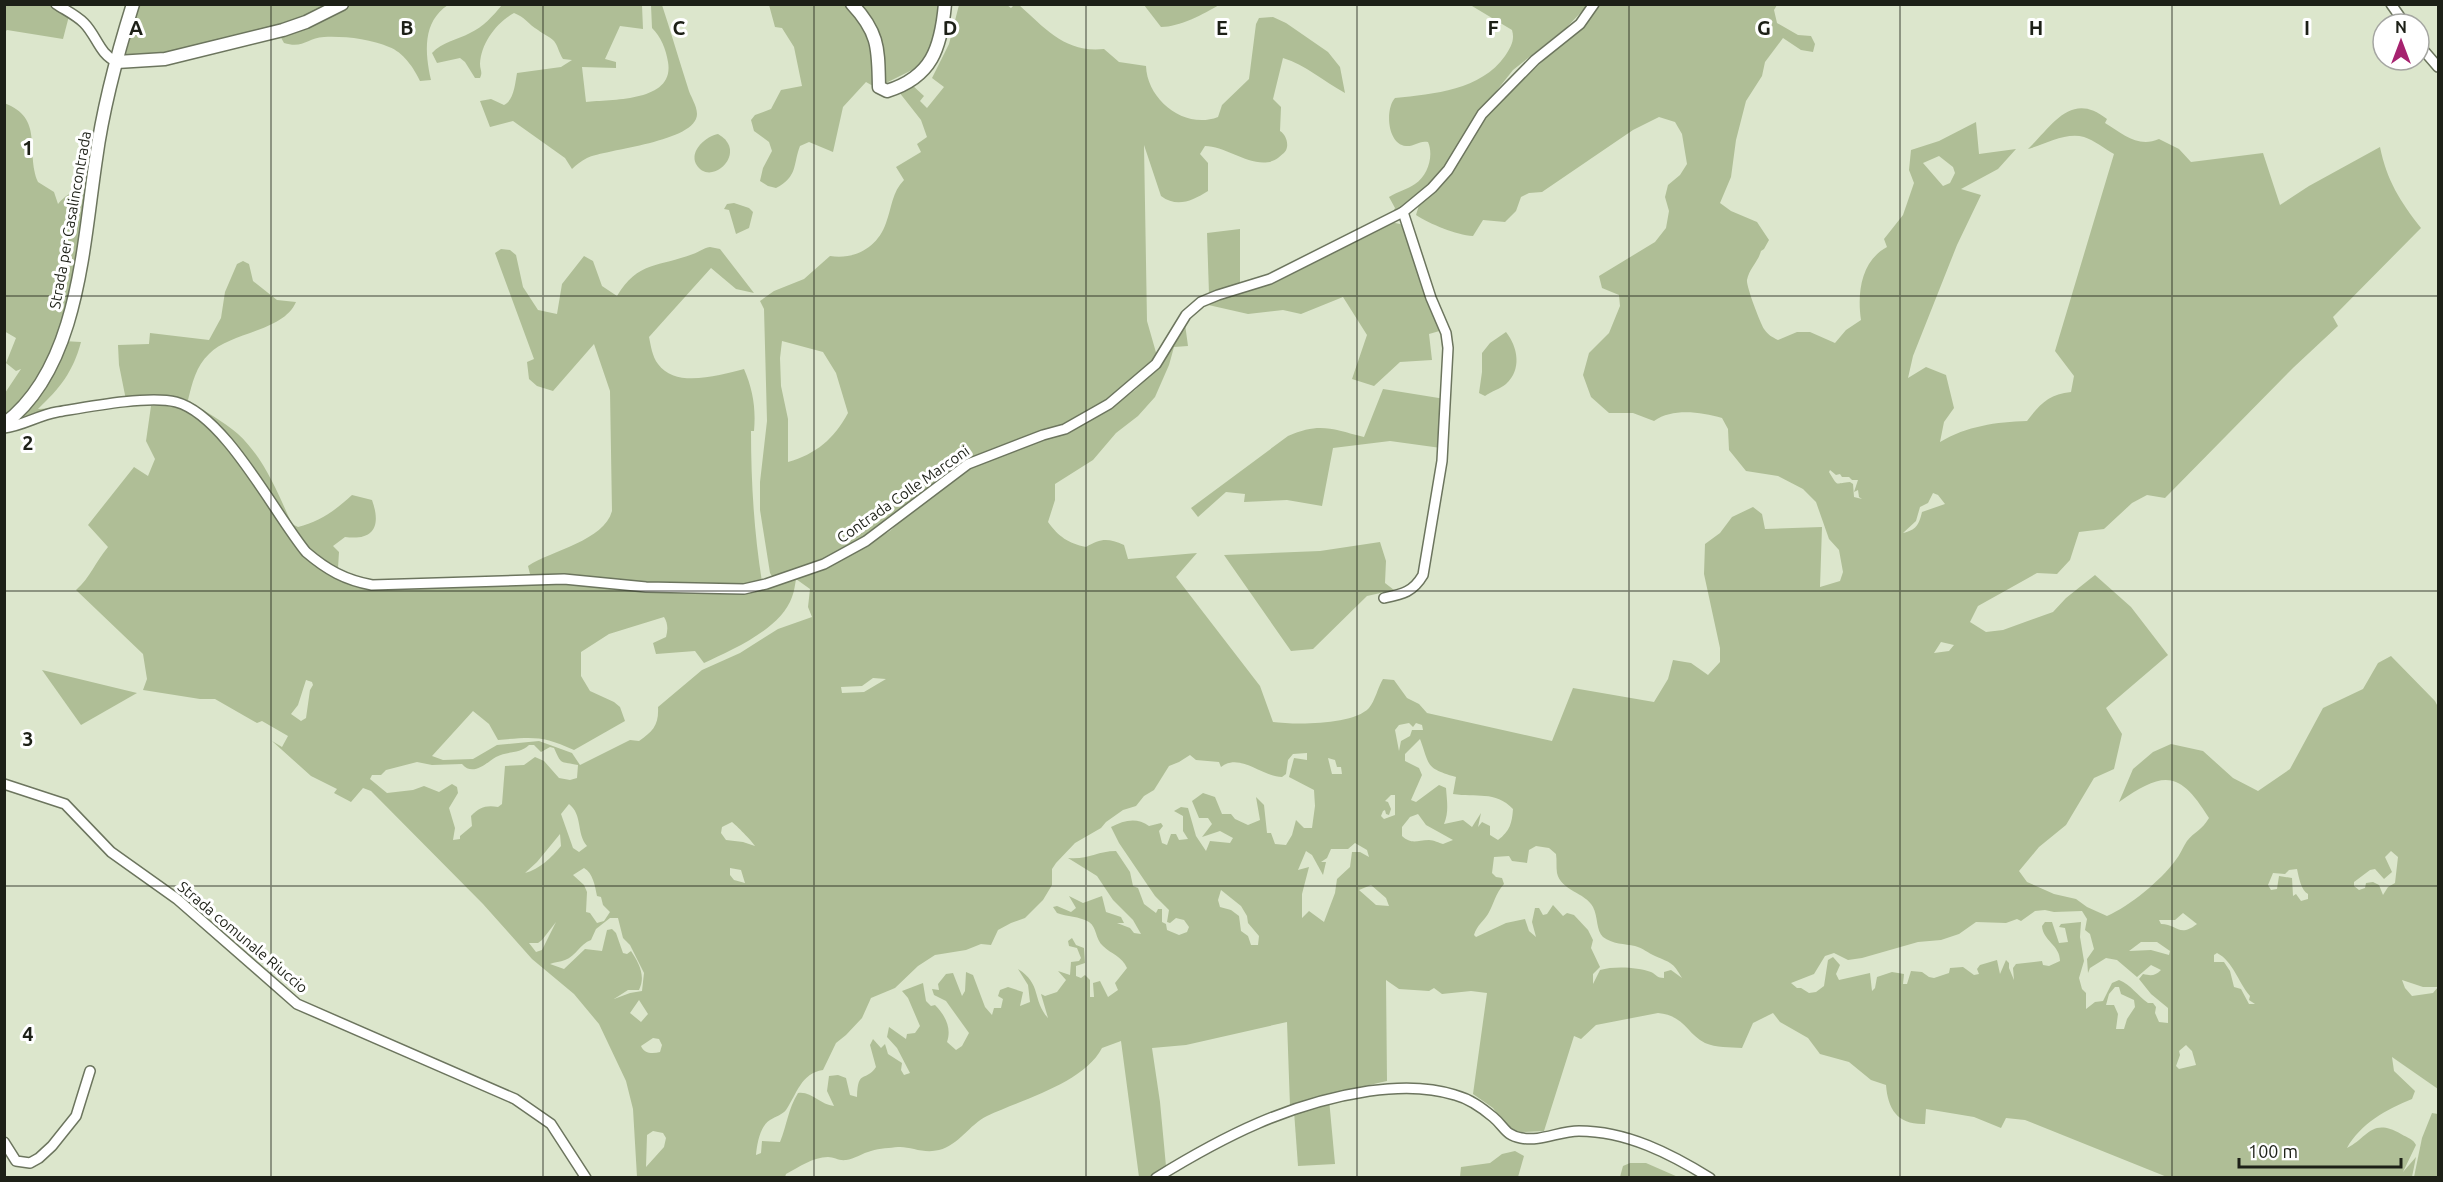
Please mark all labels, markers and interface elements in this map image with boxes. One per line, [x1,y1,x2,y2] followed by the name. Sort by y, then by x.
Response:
[2371,12,2431,72] north arrow
[129,16,143,39] text: A
[400,16,414,39] text: B
[673,16,686,39] text: C
[943,16,957,39] text: D
[1216,16,1228,39] text: E
[1487,16,1499,39] text: F
[1757,16,1771,39] text: G
[2029,16,2043,39] text: H
[2304,16,2310,39] text: I
[2395,18,2407,36] text: N
[46,130,94,310] street label: Strada per Casalincontrada
[22,136,34,159] text: 1
[22,431,34,454] text: 2
[834,442,972,546] street label: Contrada Colle Marconi
[22,727,34,750] text: 3
[175,878,311,996] street label: Strada comunale Riuccio
[22,1022,34,1045] text: 4
[2239,1131,2401,1169] scale bar
[2248,1141,2298,1161] text: 100 m

